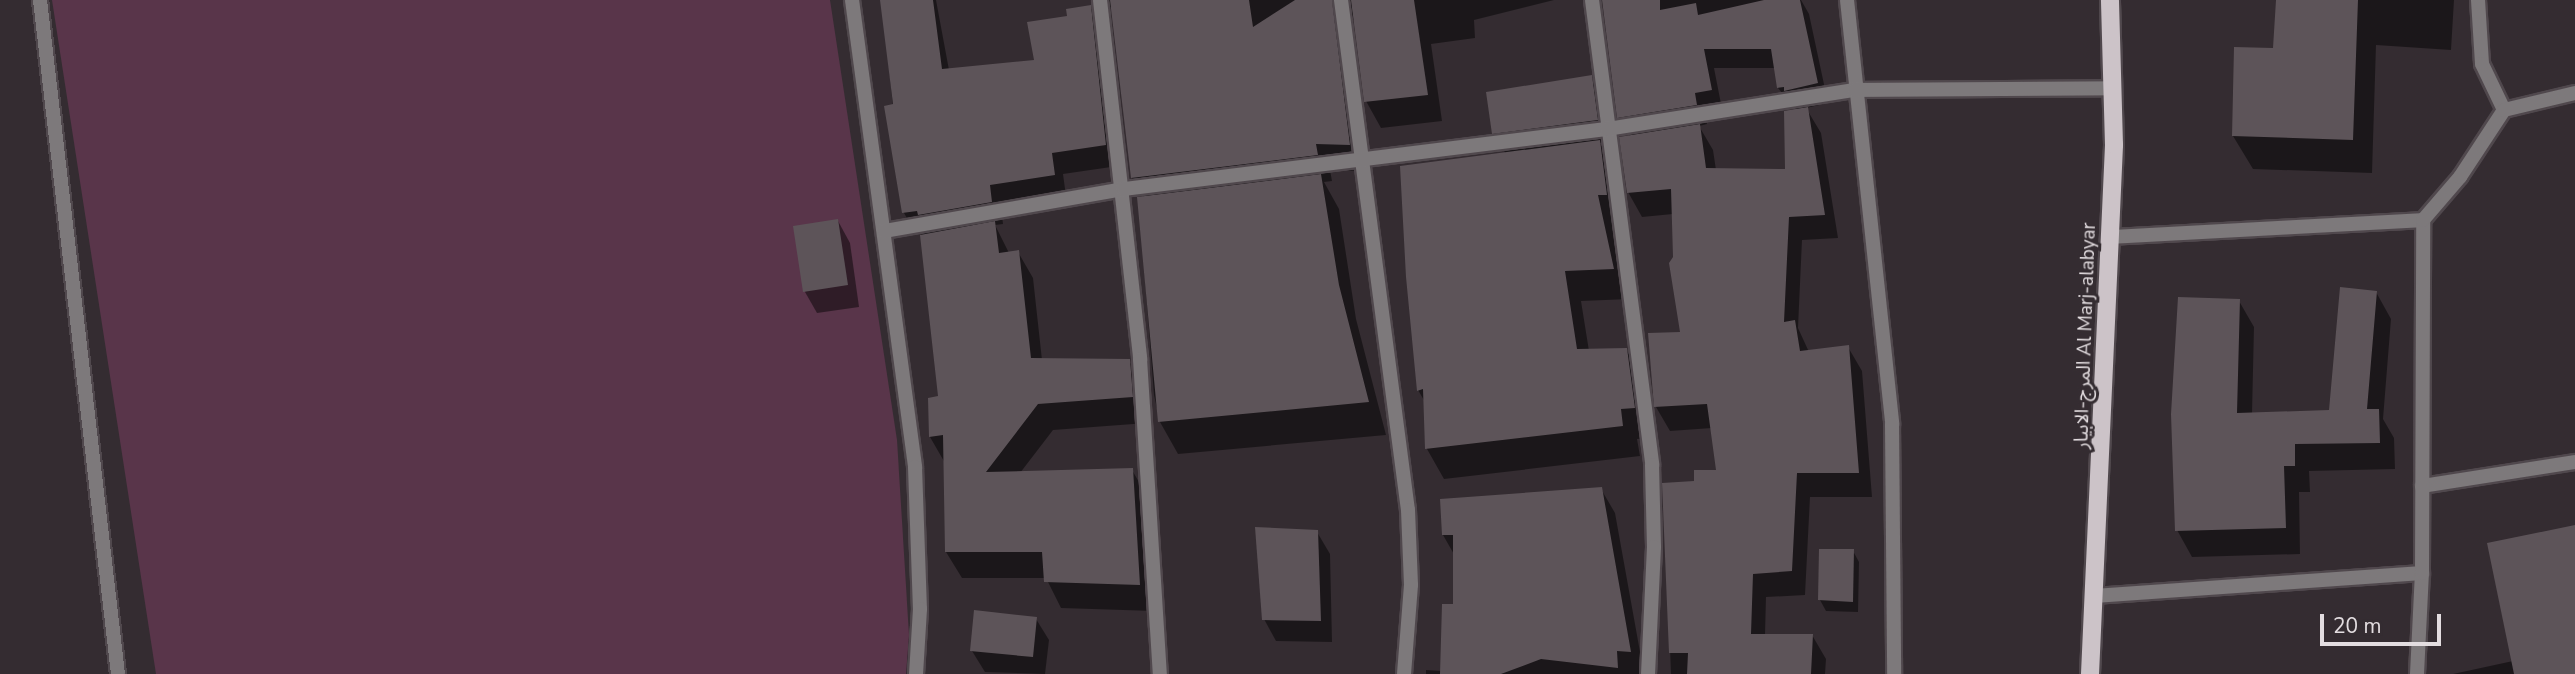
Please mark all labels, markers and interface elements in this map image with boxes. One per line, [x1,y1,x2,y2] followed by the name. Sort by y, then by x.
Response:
[2071,222,2101,450] street label: المرج-الابيار Al Marj-alabyar
[2323,600,2444,644] scale bar
[2333,612,2382,640] text: 20 m

